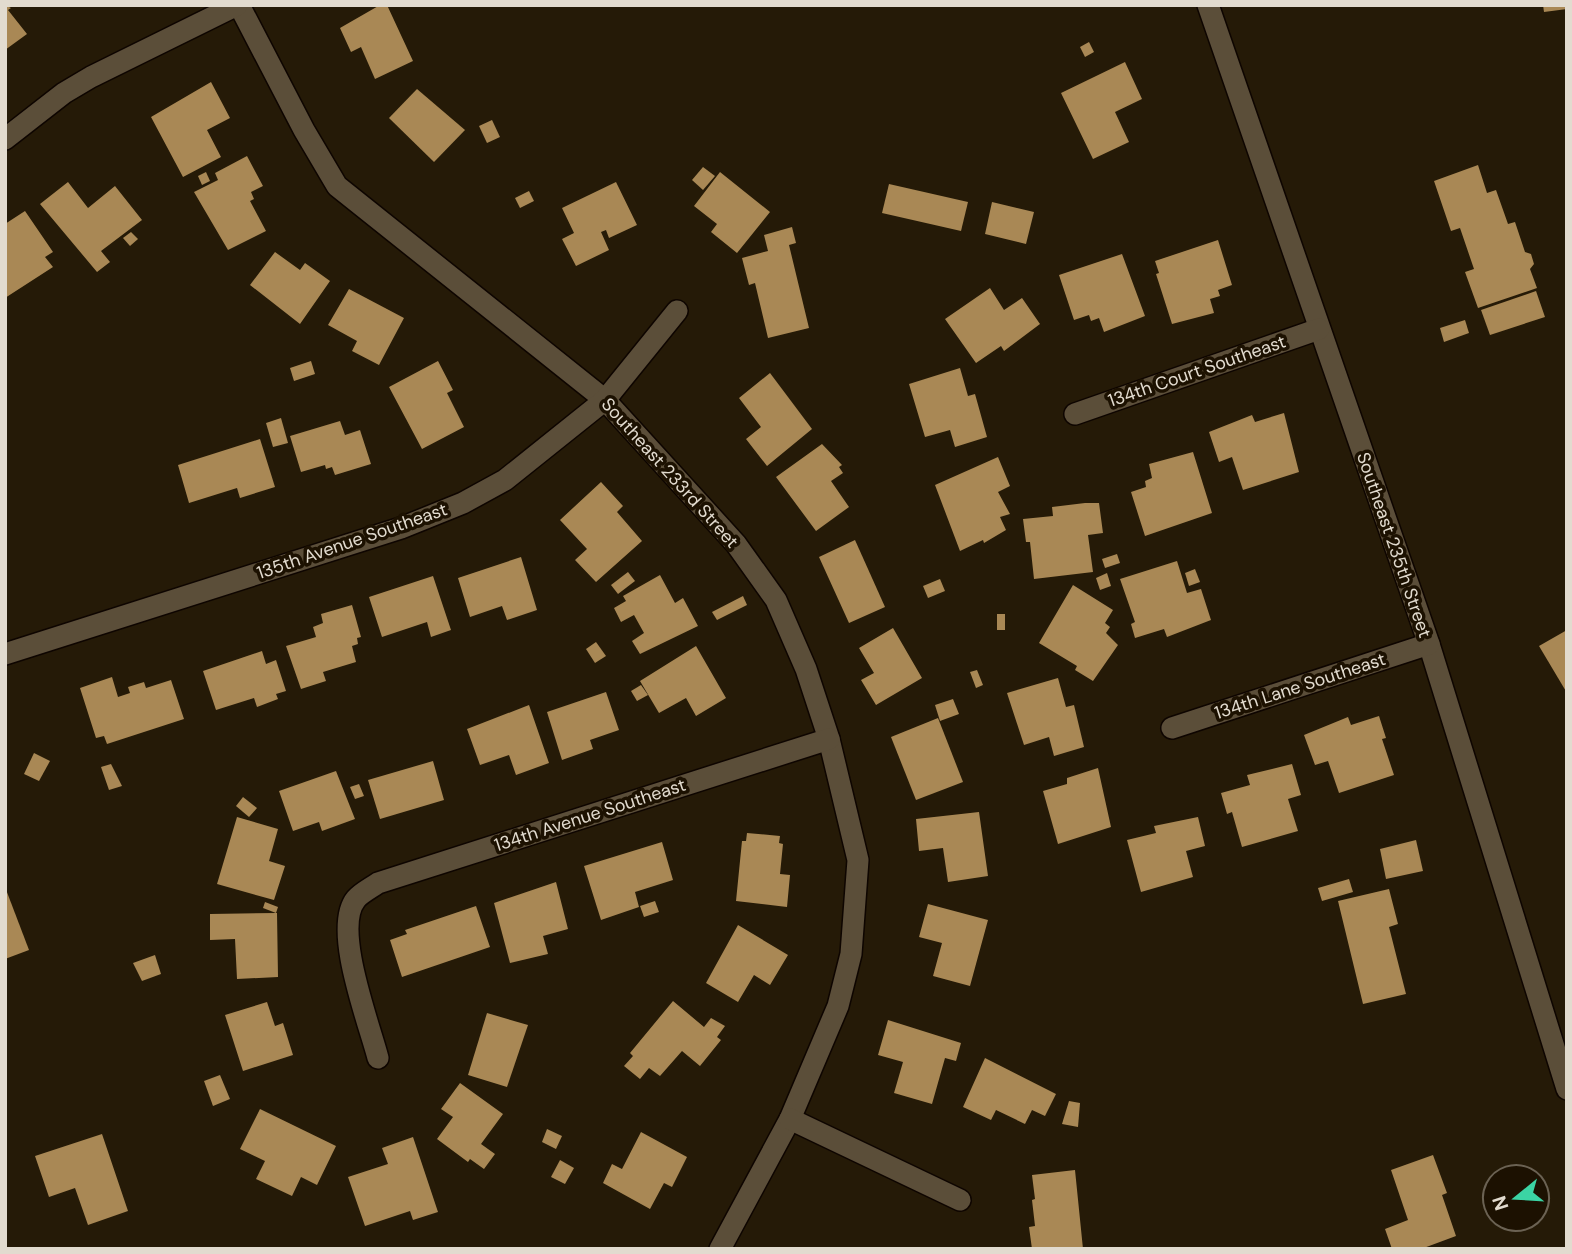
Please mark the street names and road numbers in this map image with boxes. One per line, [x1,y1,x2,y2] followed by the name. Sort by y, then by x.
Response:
[1105,329,1289,413] street label: 134th Court Southeast
[596,393,744,553] street label: Southeast 233rd Street
[1351,449,1437,641] street label: Southeast 235th Street
[254,497,450,585] street label: 135th Avenue Southeast
[1211,647,1389,725] street label: 134th Lane Southeast
[491,773,689,857] street label: 134th Avenue Southeast

